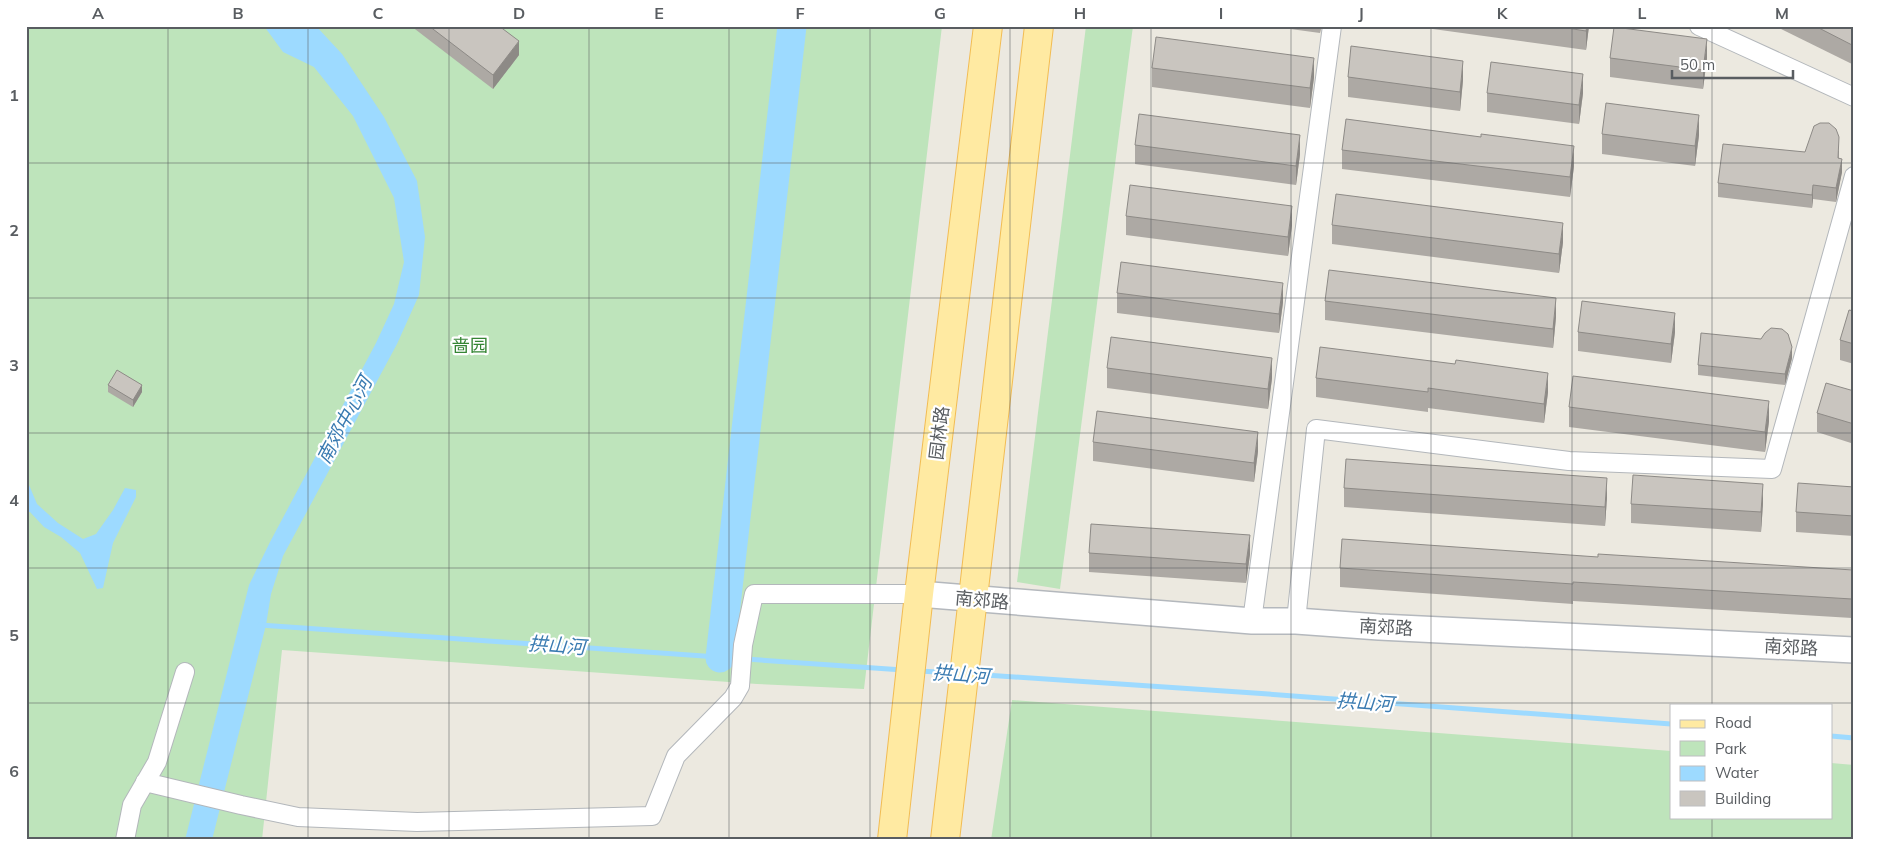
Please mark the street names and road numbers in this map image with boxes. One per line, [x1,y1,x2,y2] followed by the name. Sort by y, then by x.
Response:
[924,405,954,461] street label: 园林路
[954,586,1010,614] street label: 南郊路
[1358,614,1414,640] street label: 南郊路
[1763,634,1819,660] street label: 南郊路

